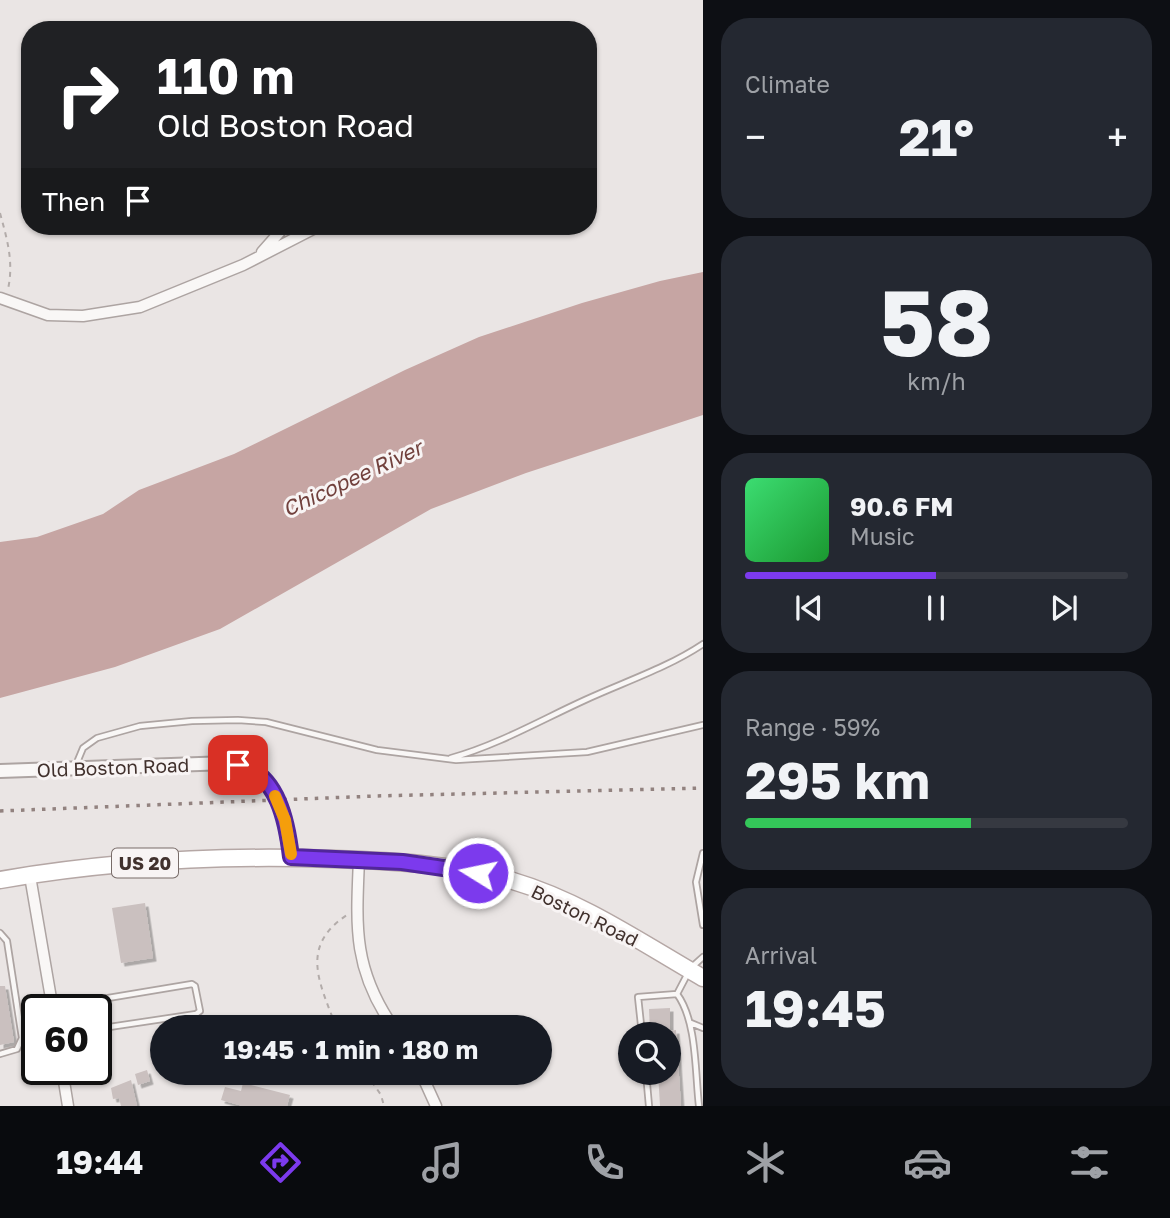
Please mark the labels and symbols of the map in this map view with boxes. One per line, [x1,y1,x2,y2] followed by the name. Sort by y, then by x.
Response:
[278,433,428,522] water label: Chicopee River
[208,735,268,795] pin
[36,753,190,781] street label: Old Boston Road
[441,836,515,910] position arrow
[112,848,178,878] road number: US 20
[528,879,642,951] street label: Boston Road
[21,994,112,1085] speed limit sign: 60

